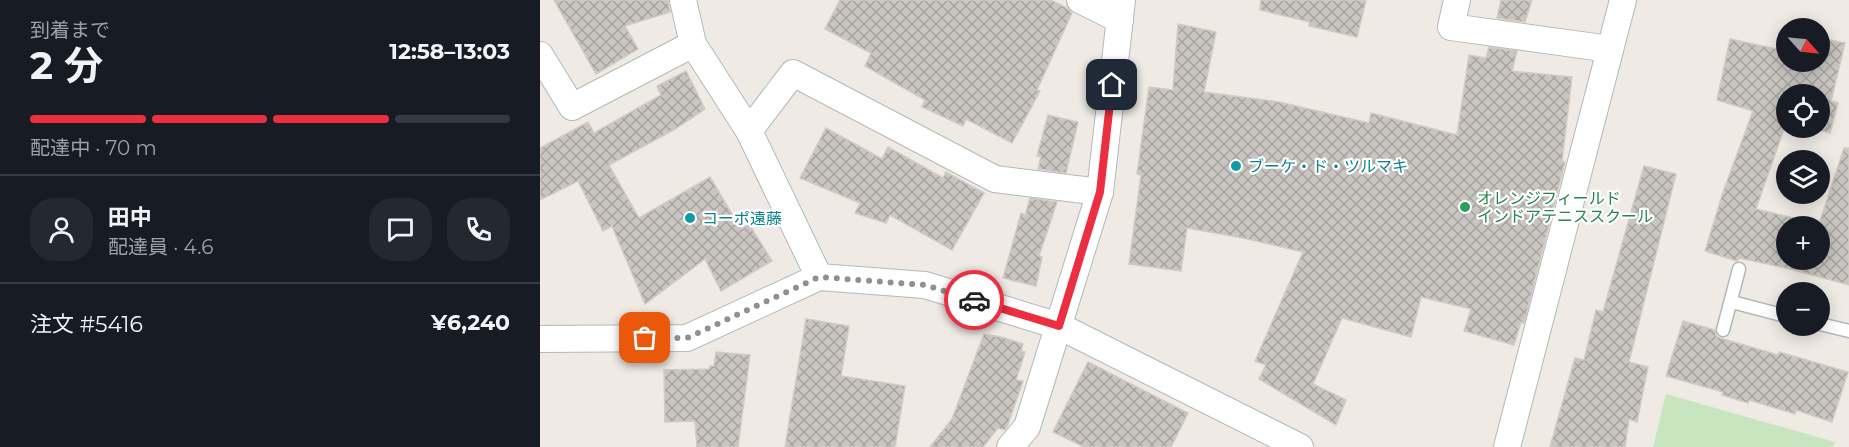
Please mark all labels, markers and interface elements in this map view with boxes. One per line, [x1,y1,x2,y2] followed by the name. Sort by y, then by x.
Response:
[30,18,110,42] text: 到着まで
[1776,18,1830,72] north arrow
[1776,18,1830,336] map controls
[389,38,510,65] text: 12:58–13:03
[30,41,103,89] text: 2 分
[1086,59,1137,110] pin
[1095,68,1128,101] icon: home
[1776,84,1830,138] button: locate
[30,136,157,160] text: 配達中 · 70 m
[1776,150,1830,204] button: layers
[1248,157,1408,176] place label: ブーケ・ド・ツルマキ
[1229,159,1243,173] marker: ブーケ・ド・ツルマキ
[1477,189,1653,226] place label: オレンジフィールド インドアテニススクール
[30,198,93,261] button: person
[369,198,432,261] button: chat
[447,198,510,261] button: phone
[1458,200,1472,214] marker: オレンジフィールド インドアテニススクール
[108,204,152,231] text: 田中
[702,209,782,228] place label: コーポ遠藤
[683,211,697,225] marker: コーポ遠藤
[1776,216,1830,270] button: +
[108,235,213,259] text: 配達員 · 4.6
[944,270,1004,330] courier
[1776,282,1830,336] button: −
[958,284,991,317] icon: car
[431,309,510,336] text: ¥6,240
[30,311,143,338] text: 注文 #5416
[619,312,670,363] pin
[628,321,661,354] icon: bag

